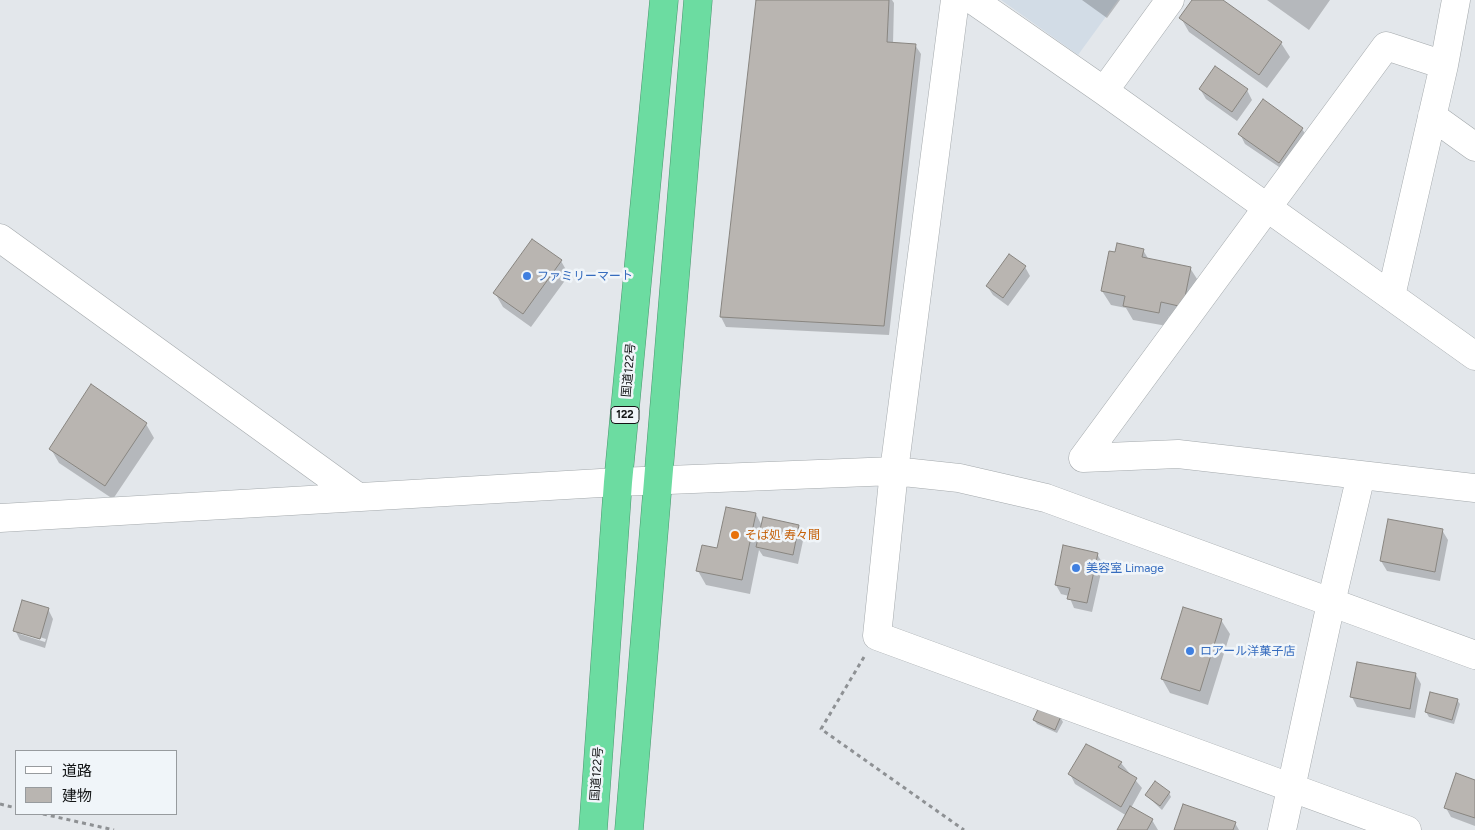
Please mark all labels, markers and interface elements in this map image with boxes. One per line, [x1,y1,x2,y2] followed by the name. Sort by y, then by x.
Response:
[537,269,633,283] place label: ファミリーマート
[521,270,533,282] marker: ファミリーマート
[619,342,639,398] street label: 国道122号
[611,406,639,424] road number: 122
[745,528,820,542] place label: そば処 寿々間
[729,529,741,541] marker: そば処 寿々間
[1086,561,1164,575] place label: 美容室 Limage
[1070,562,1082,574] marker: 美容室 Limage
[1200,644,1295,658] place label: ロアール洋菓子店
[1184,645,1196,657] marker: ロアール洋菓子店
[588,746,606,802] street label: 国道122号
[15,750,178,815] legend
[62,762,92,780] text: 道路
[62,787,92,805] text: 建物

